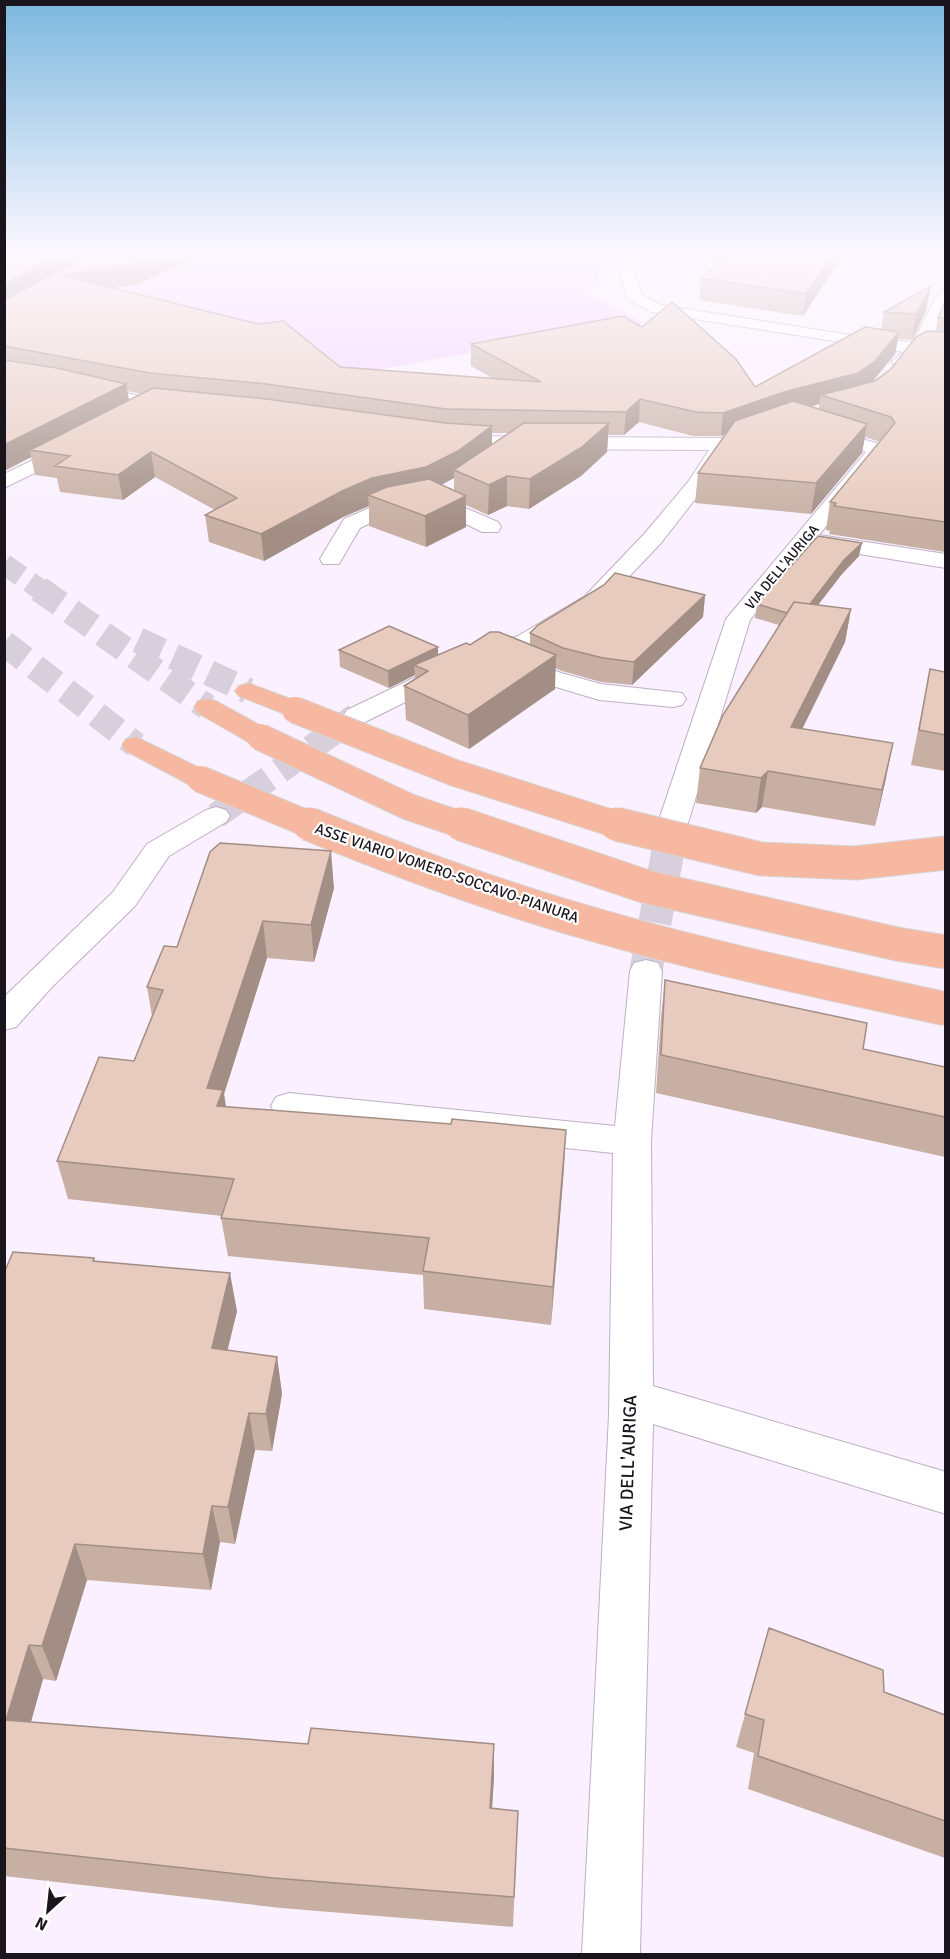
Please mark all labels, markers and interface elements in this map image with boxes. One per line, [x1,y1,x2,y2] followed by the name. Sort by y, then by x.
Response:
[742,521,823,613] street label: VIA DELL'AURIGA
[313,819,581,927] street label: ASSE VIARIO VOMERO-SOCCAVO-PIANURA
[615,1395,641,1531] street label: VIA DELL'AURIGA
[18,1881,78,1941] north arrow
[32,1912,51,1935] text: N

